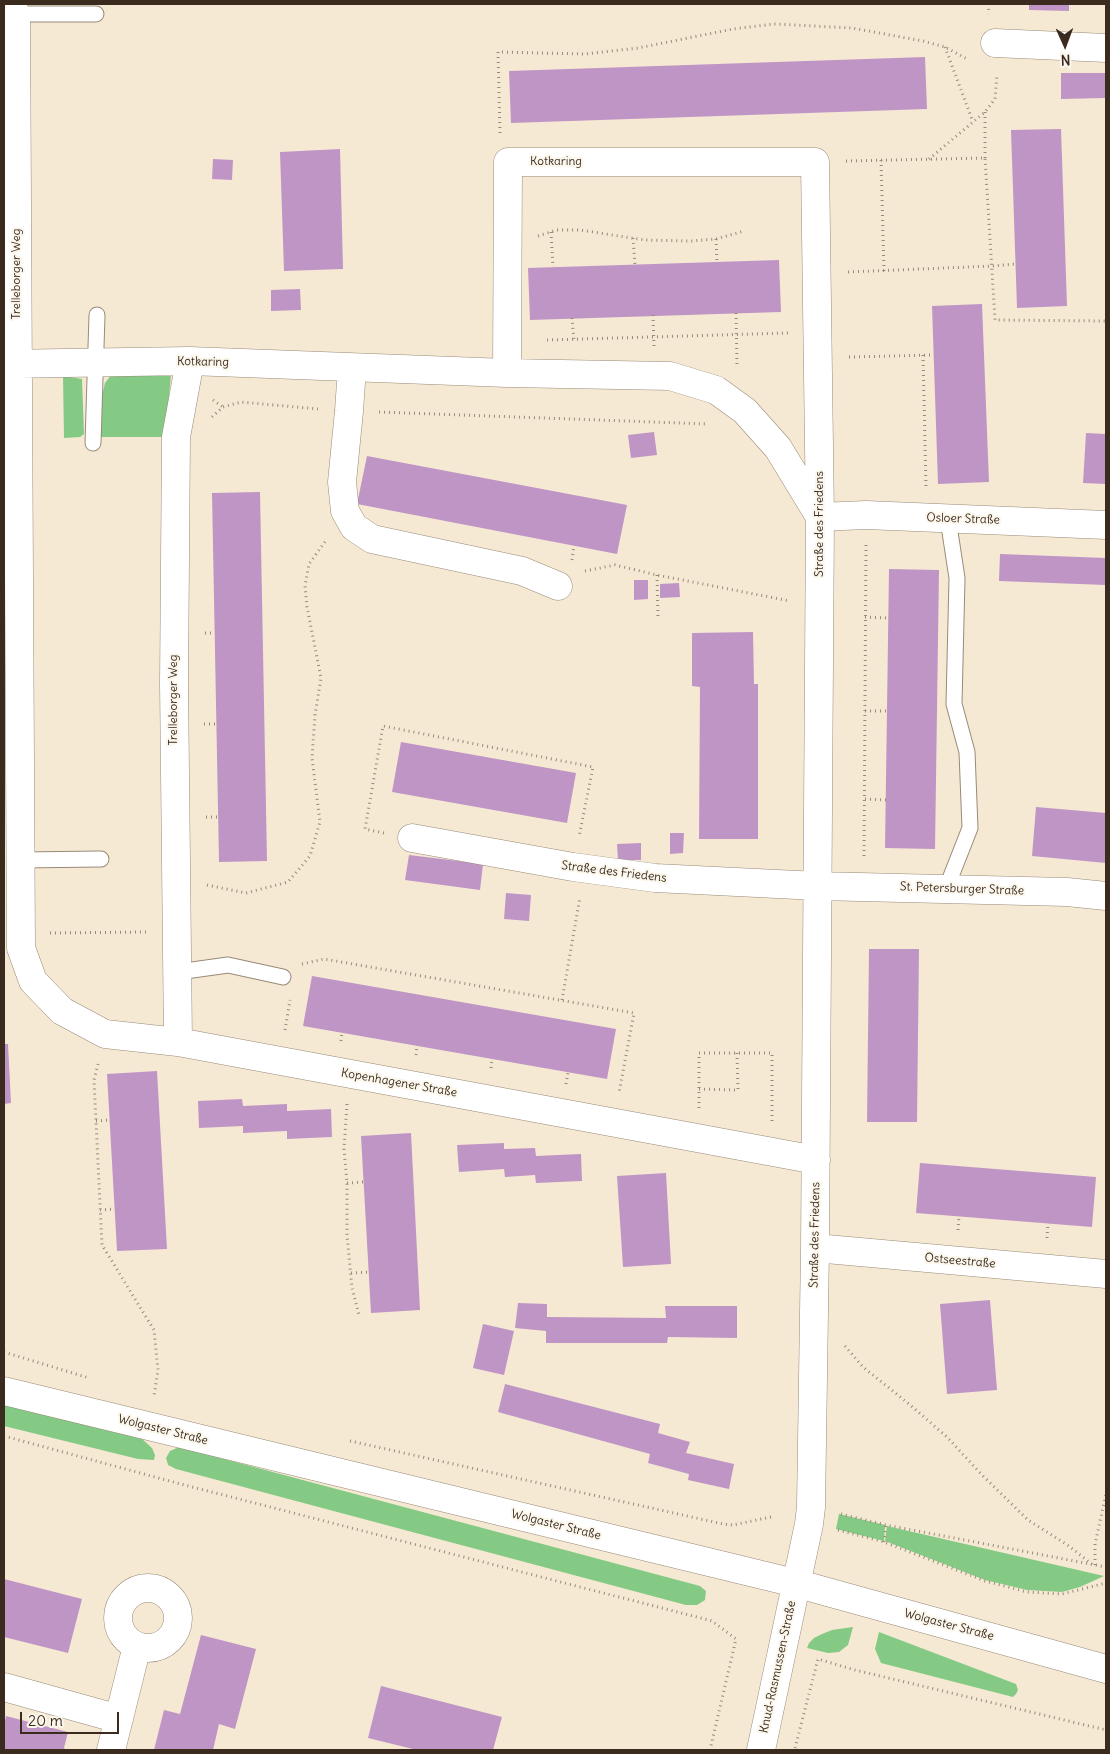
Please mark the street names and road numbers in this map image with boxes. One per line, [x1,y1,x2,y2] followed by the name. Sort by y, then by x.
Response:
[530,155,582,169] street label: Kotkaring
[10,229,24,319] street label: Trelleborger Weg
[177,354,229,370] street label: Kotkaring
[813,471,827,577] street label: Straße des Friedens
[926,511,1000,527] street label: Osloer Straße
[167,655,181,745] street label: Trelleborger Weg
[561,858,667,886] street label: Straße des Friedens
[900,880,1024,898] street label: St. Petersburger Straße
[340,1066,458,1100] street label: Kopenhagener Straße
[807,1182,823,1288] street label: Straße des Friedens
[924,1251,996,1271] street label: Ostseestraße
[117,1412,209,1448] street label: Wolgaster Straße
[510,1507,602,1543] street label: Wolgaster Straße
[757,1600,799,1734] street label: Knud-Rasmussen-Straße
[903,1606,995,1644] street label: Wolgaster Straße

